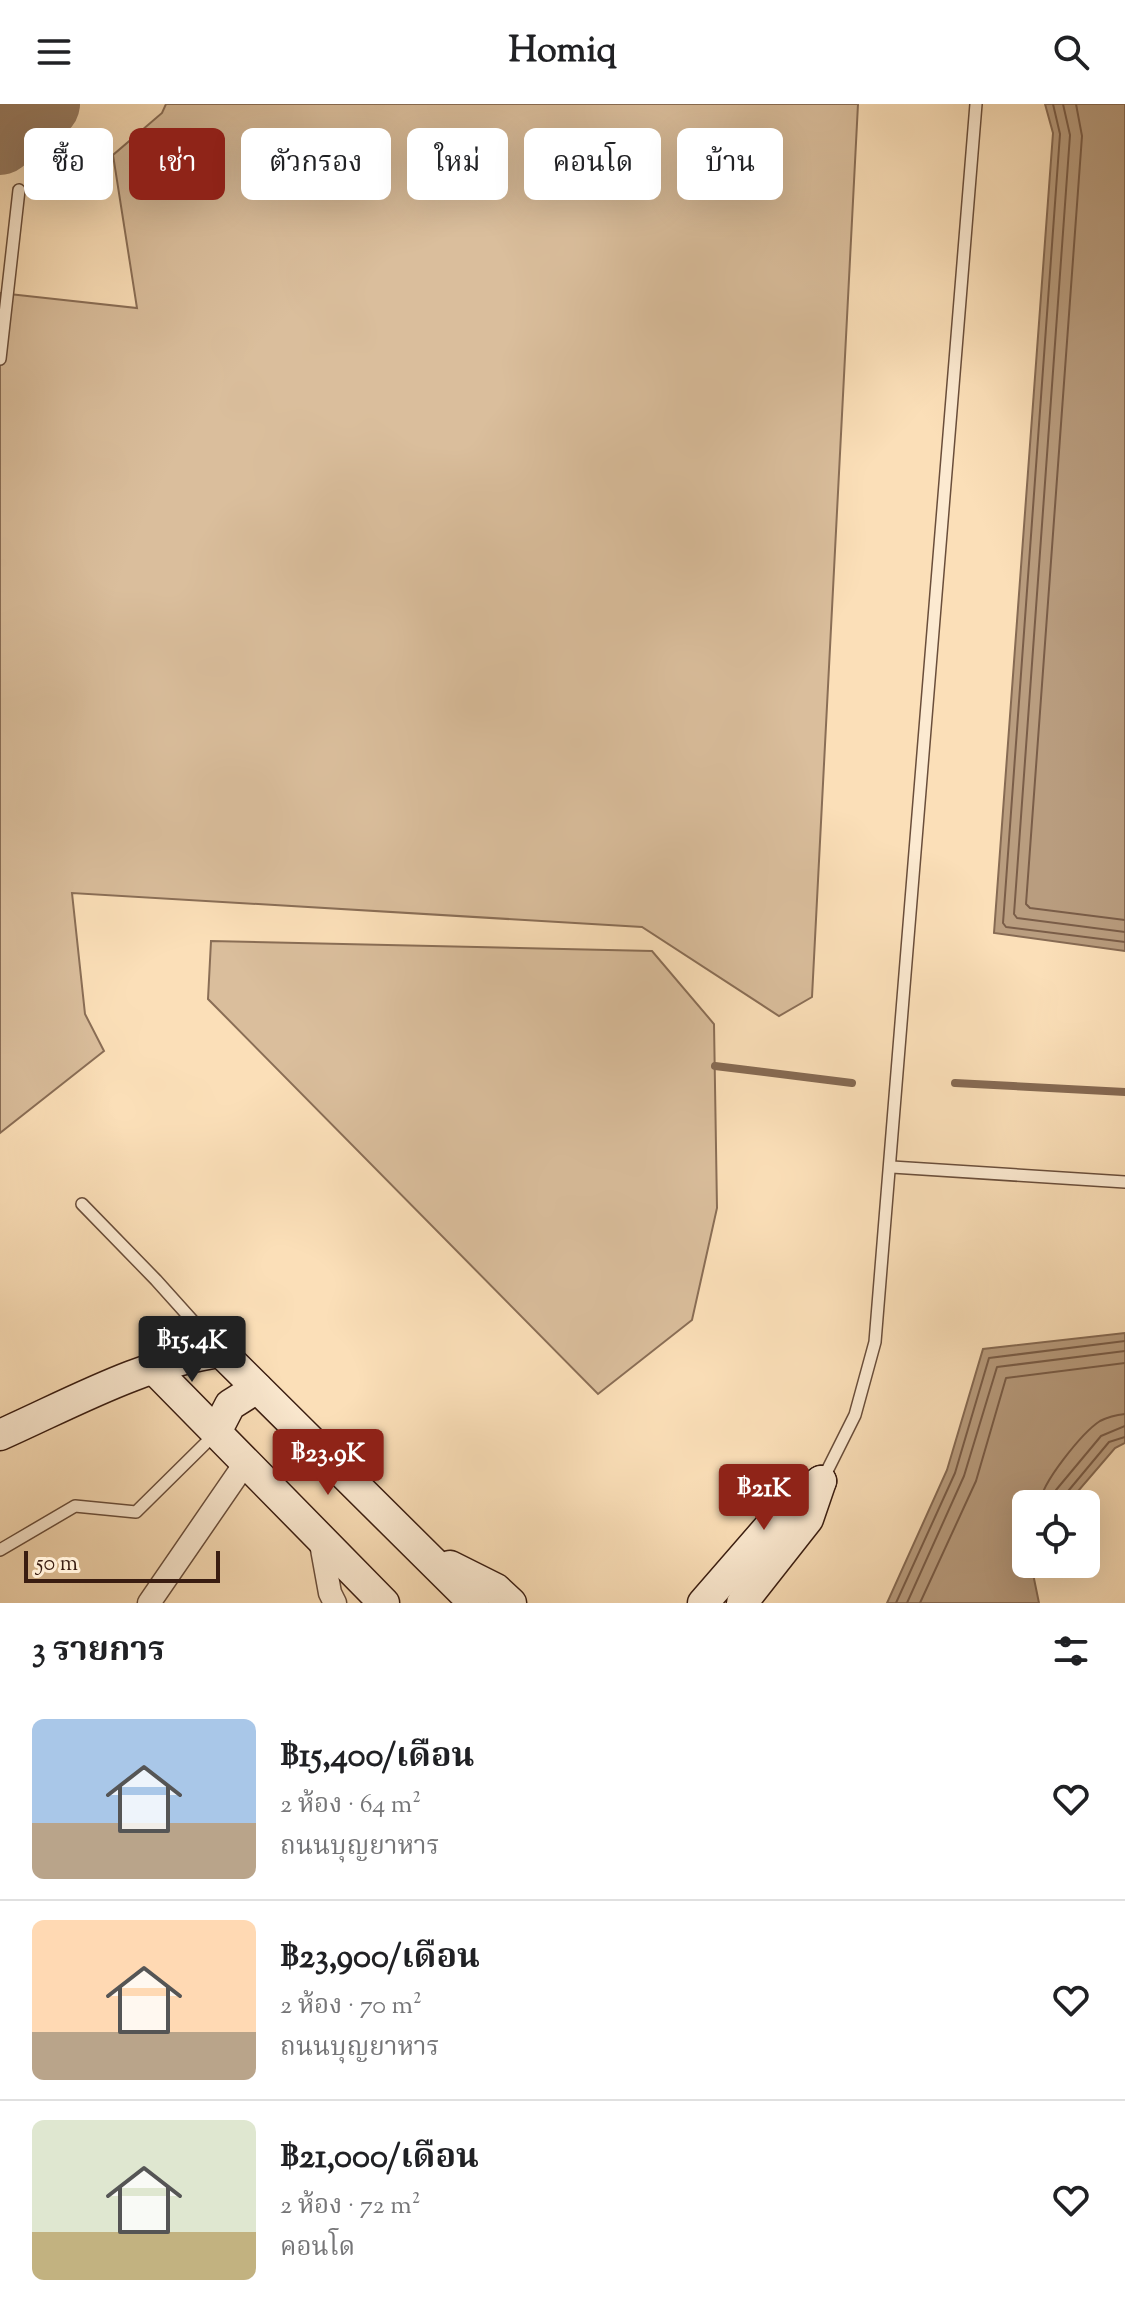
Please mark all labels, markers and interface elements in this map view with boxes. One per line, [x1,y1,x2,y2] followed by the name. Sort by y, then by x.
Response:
[508,26,617,78] text: Homiq
[32,30,76,74] icon: menu
[1049,30,1093,74] icon: search
[24,128,113,200] chip: ซื้อ
[129,128,225,200] chip: เช่า
[241,128,391,200] chip: ตัวกรอง
[407,128,508,200] chip: ใหม่
[524,128,661,200] chip: คอนโด
[677,128,783,200] chip: บ้าน
[127,1316,257,1384] pin: ฿15.4K
[157,1323,227,1360] text: ฿15.4K
[263,1429,393,1497] pin: ฿23.9K
[291,1436,365,1473] text: ฿23.9K
[717,1464,811,1532] pin: ฿21K
[737,1471,791,1508] text: ฿21K
[1012,1490,1100,1578] map controls
[1012,1490,1100,1578] button: locate
[24,1547,220,1583] scale bar
[36,1549,78,1581] text: 50 m
[32,1627,165,1676] text: 3 รายการ
[1049,1629,1093,1673] icon: filters
[280,1733,474,1782] text: ฿15,400/เดือน
[96,1751,192,1847] icon: home
[1049,1777,1093,1821] icon: heart
[280,1787,421,1824] text: 2 ห้อง · 64 m²
[280,1829,440,1866] text: ถนนบุญยาหาร
[280,1934,480,1983] text: ฿23,900/เดือน
[96,1952,192,2048] icon: home
[1049,1978,1093,2022] icon: heart
[280,1988,422,2025] text: 2 ห้อง · 70 m²
[280,2030,440,2067] text: ถนนบุญยาหาร
[280,2134,479,2183] text: ฿21,000/เดือน
[96,2152,192,2248] icon: home
[1049,2178,1093,2222] icon: heart
[280,2188,421,2225] text: 2 ห้อง · 72 m²
[280,2230,355,2267] text: คอนโด

